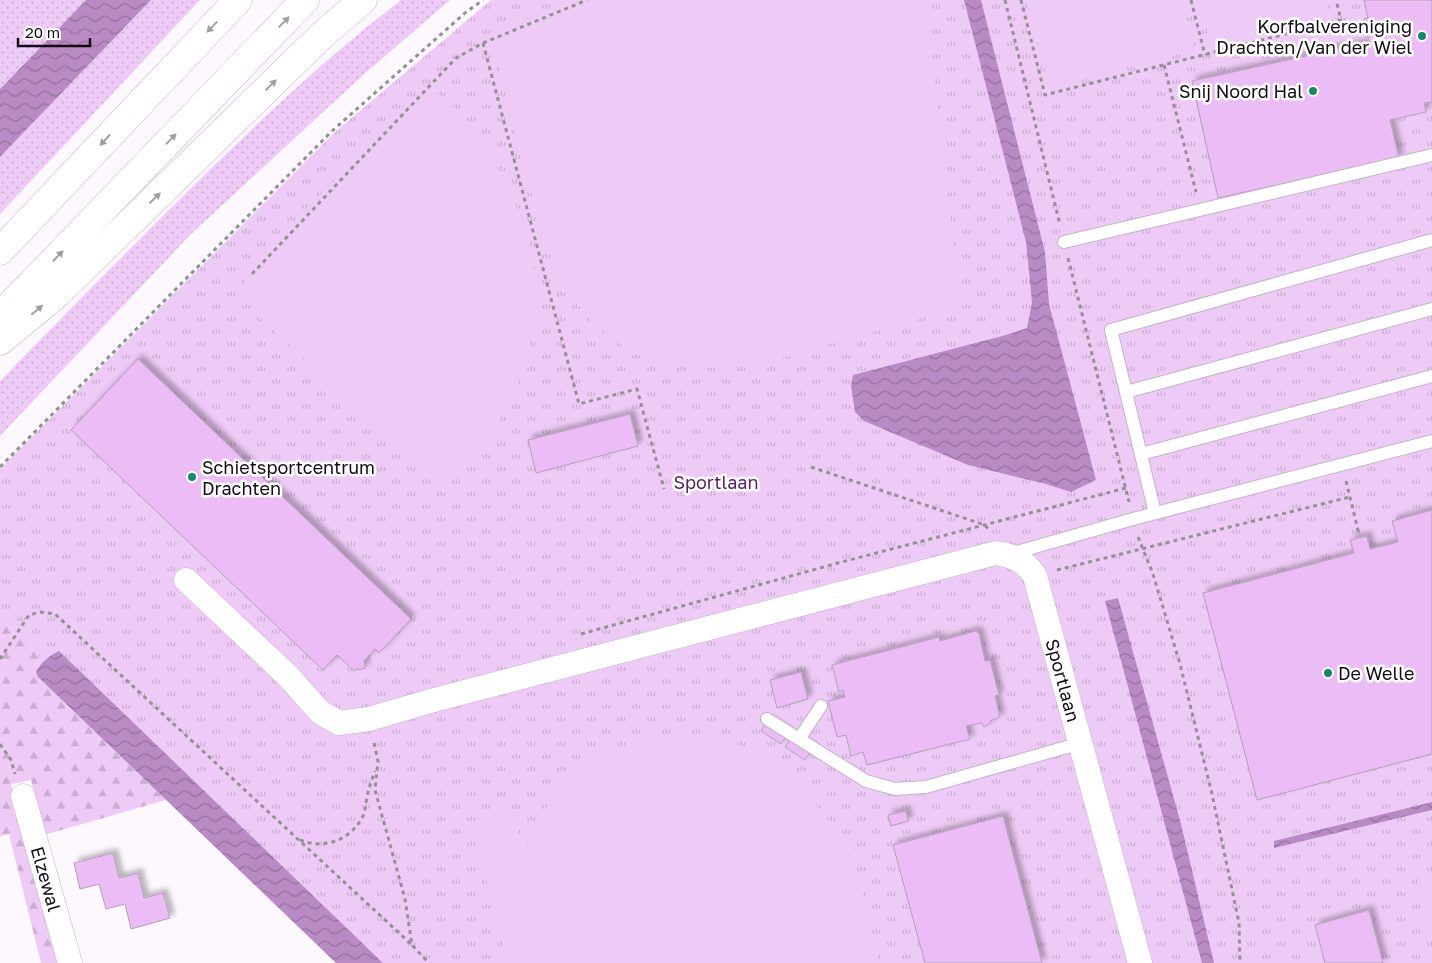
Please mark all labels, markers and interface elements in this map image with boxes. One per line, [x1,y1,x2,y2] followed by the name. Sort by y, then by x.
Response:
[18,15,90,47] scale bar
[1216,15,1412,58] place label: Korfbalvereniging Drachten/Van der Wiel
[278,16,290,28] one-way arrow
[206,21,218,33] one-way arrow
[25,23,60,41] text: 20 m
[1416,30,1428,42] marker: Korfbalvereniging Drachten/Van der Wiel
[265,79,277,91] one-way arrow
[1179,80,1303,102] place label: Snij Noord Hal
[1307,85,1319,97] marker: Snij Noord Hal
[165,133,177,145] one-way arrow
[99,134,111,146] one-way arrow
[149,192,161,204] one-way arrow
[52,250,64,262] one-way arrow
[31,304,43,316] one-way arrow
[202,456,375,499] place label: Schietsportcentrum Drachten
[186,471,198,483] marker: Schietsportcentrum Drachten
[673,471,759,493] park label: Sportlaan
[1041,636,1085,724] street label: Sportlaan
[1338,662,1414,684] place label: De Welle
[1322,667,1334,679] marker: De Welle
[27,844,66,914] street label: Elzewal

